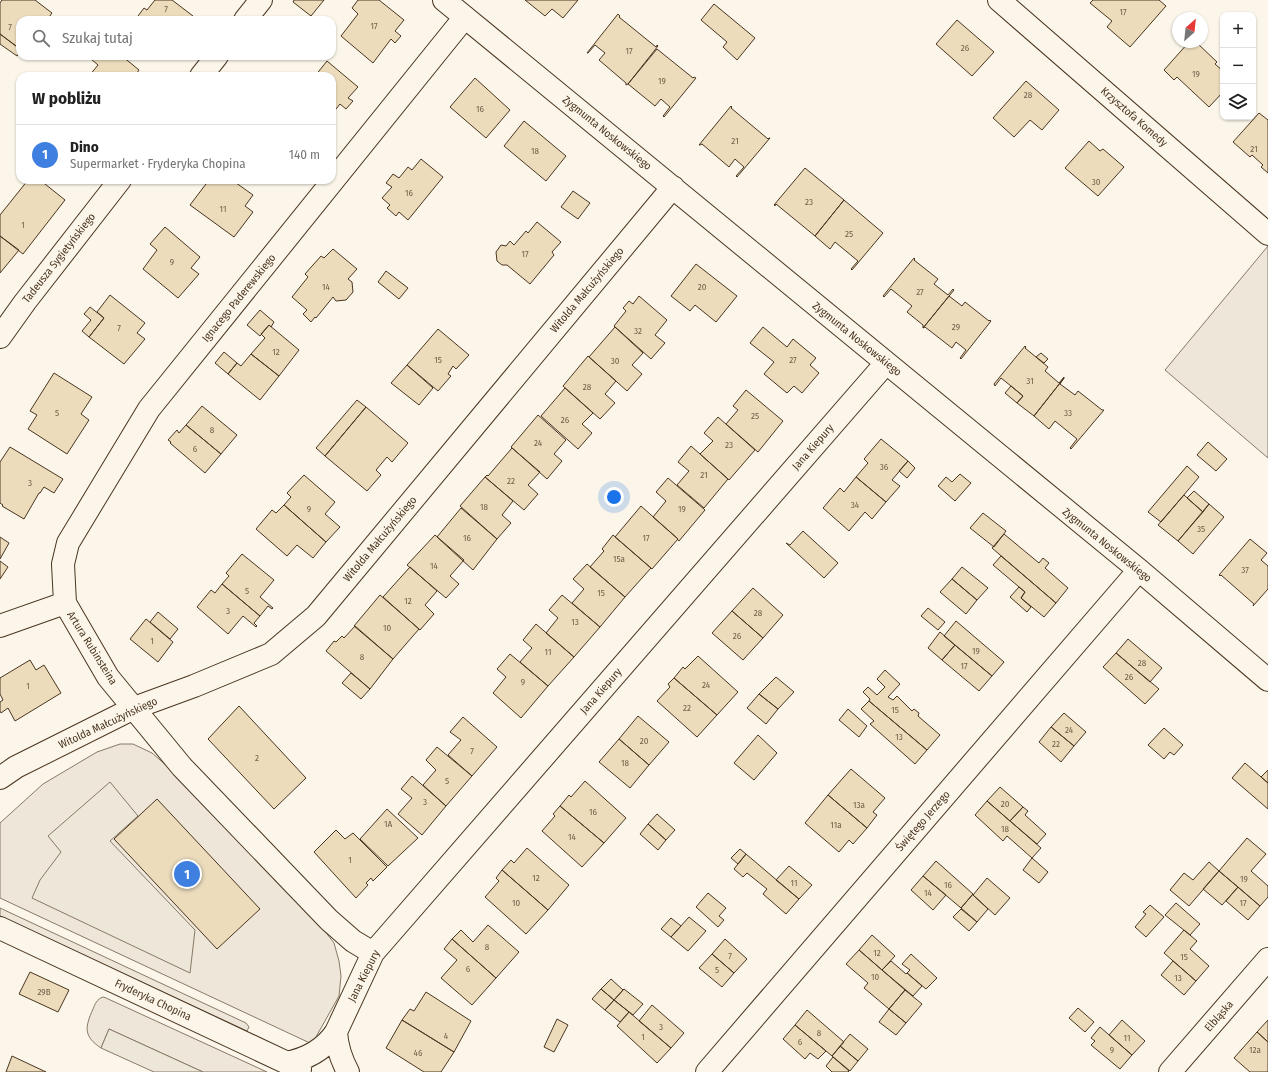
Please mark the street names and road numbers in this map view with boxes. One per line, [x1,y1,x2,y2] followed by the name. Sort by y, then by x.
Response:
[1098,84,1170,150] street label: Krzysztofa Komedy
[560,93,654,173] street label: Zygmunta Noskowskiego
[20,210,98,306] street label: Tadeusza Sygietyńskiego
[548,245,627,335] street label: Witolda Małcużyńskiego
[200,251,279,345] street label: Ignacego Paderewskiego
[810,299,904,379] street label: Zygmunta Noskowskiego
[790,421,837,473] street label: Jana Kiepury
[341,494,420,584] street label: Witolda Małcużyńskiego
[1060,505,1154,585] street label: Zygmunta Noskowskiego
[64,609,120,687] street label: Artura Rubinsteina
[578,665,625,717] street label: Jana Kiepury
[57,694,160,752] street label: Witolda Małcużyńskiego
[892,787,953,854] street label: Świętego Jerzego
[345,948,383,1004] street label: Jana Kiepury
[113,977,193,1023] street label: Fryderyka Chopina
[1202,998,1236,1034] street label: Elbląska

